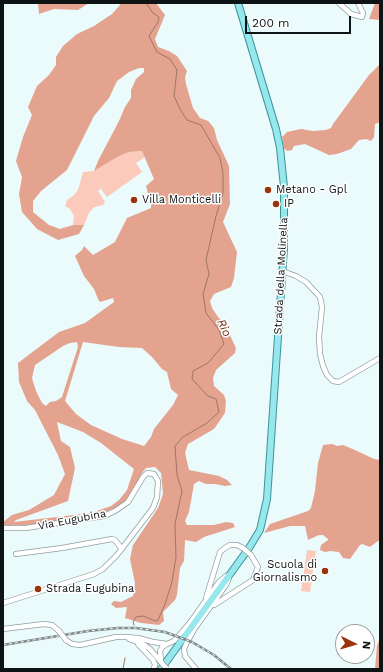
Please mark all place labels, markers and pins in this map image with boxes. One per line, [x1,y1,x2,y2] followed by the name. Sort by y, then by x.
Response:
[276,183,347,197] place label: Metano - Gpl
[263,185,273,195] marker: Metano - Gpl
[142,193,221,207] place label: Villa Monticelli
[129,195,139,205] marker: Villa Monticelli
[284,197,294,211] place label: IP
[271,199,281,209] marker: IP
[253,558,317,584] place label: Scuola di Giornalismo
[320,566,330,576] marker: Scuola di Giornalismo
[46,582,134,596] place label: Strada Eugubina
[33,584,43,594] marker: Strada Eugubina

